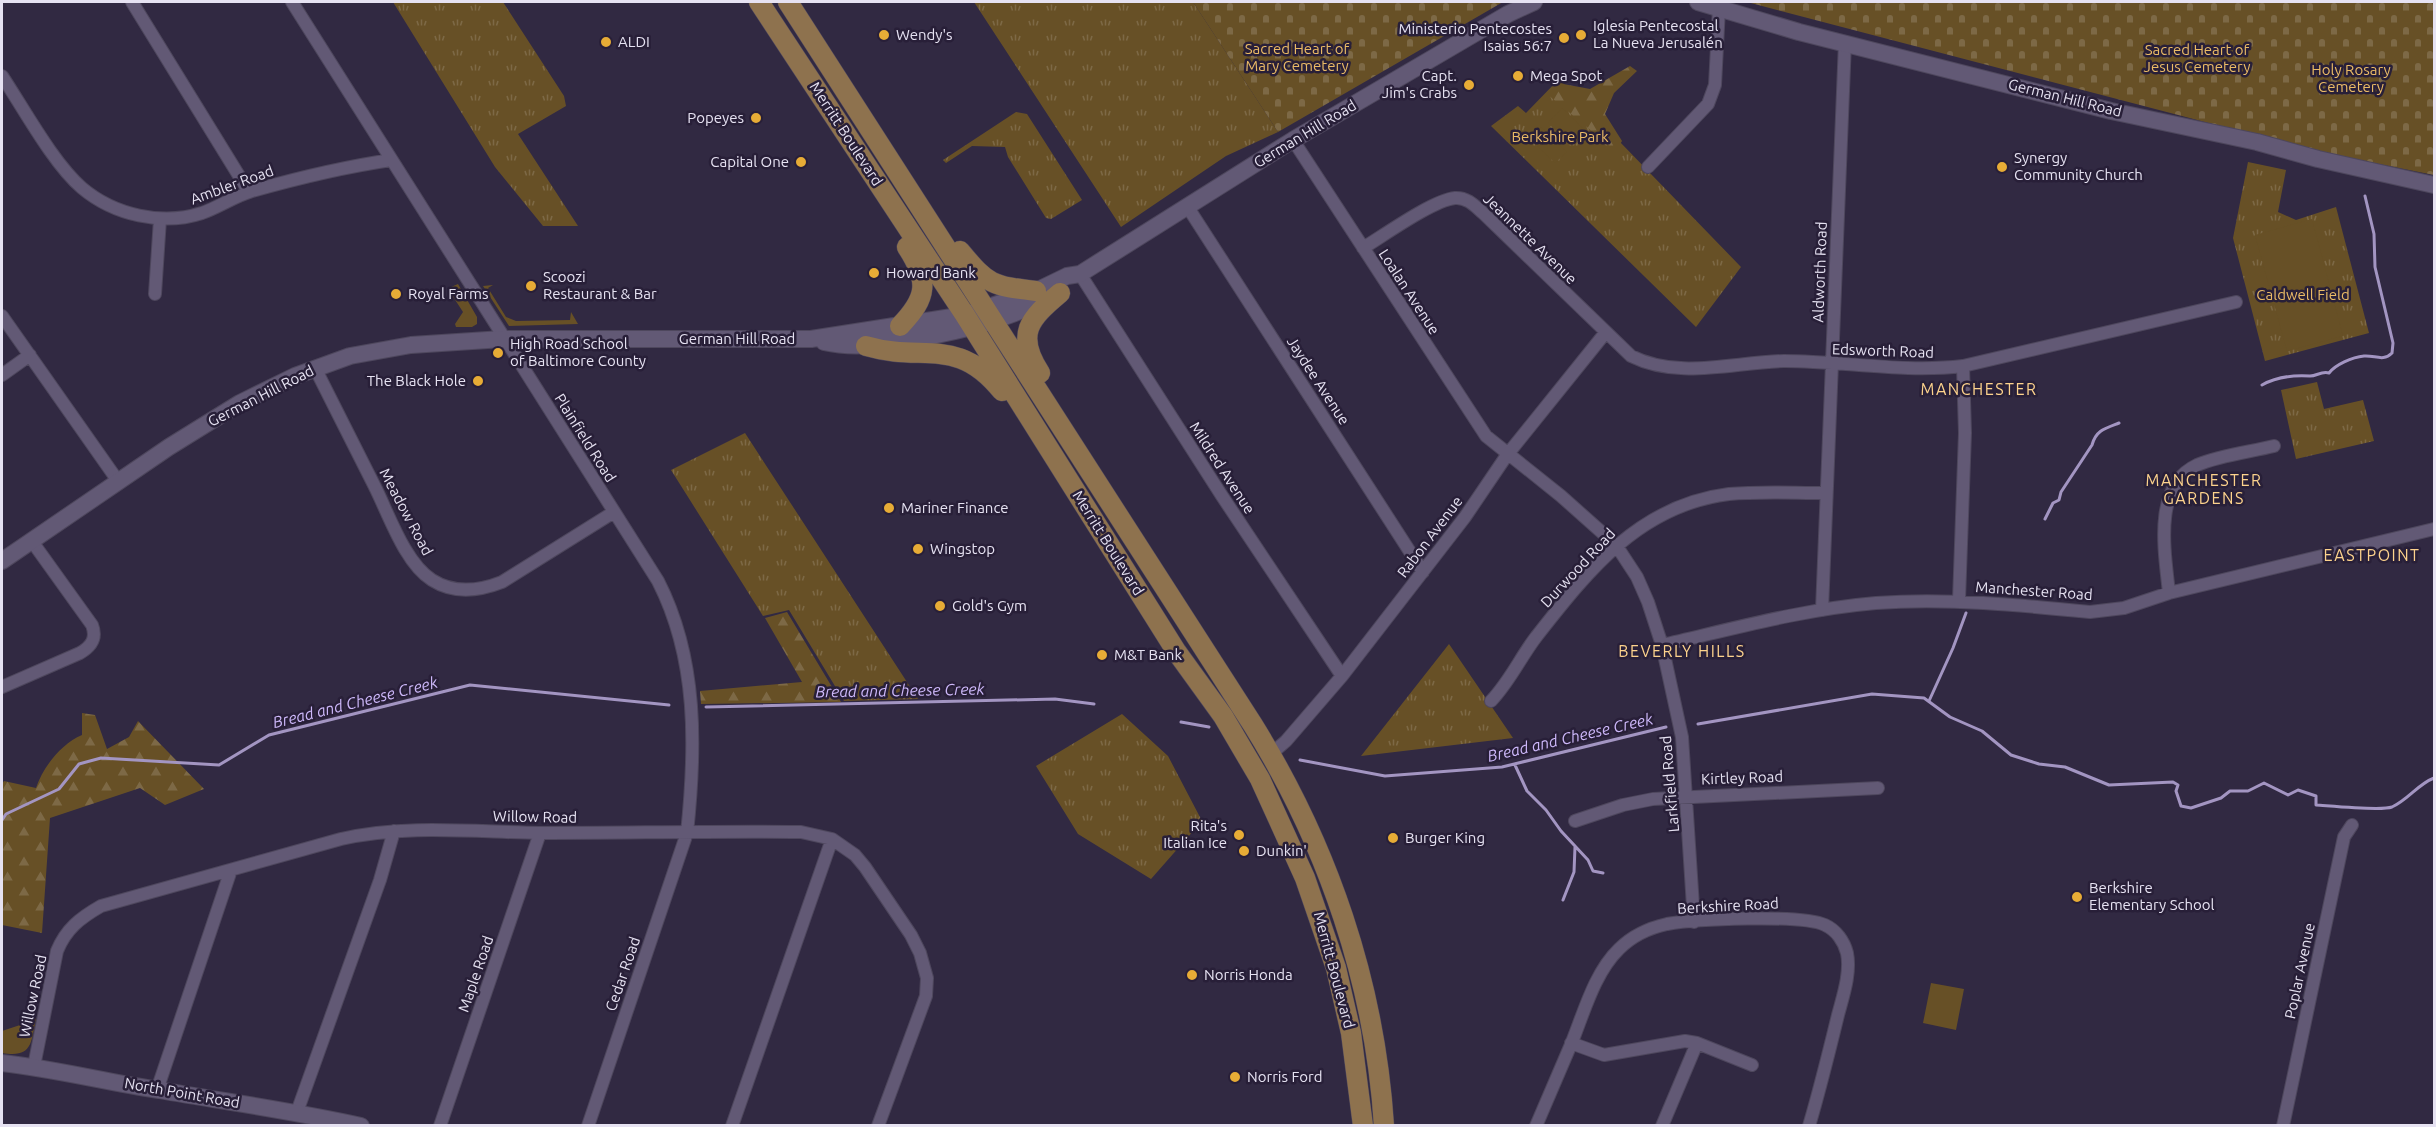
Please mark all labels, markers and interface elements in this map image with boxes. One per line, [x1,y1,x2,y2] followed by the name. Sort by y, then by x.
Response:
[1593,17,1723,51] place label: Iglesia Pentecostal La Nueva Jerusalén
[1398,20,1552,54] place label: Ministerio Pentecostes Isaias 56:7
[896,26,953,43] place label: Wendy's
[877,28,891,42] marker: Wendy's
[1574,28,1588,42] marker: Iglesia Pentecostal La Nueva Jerusalén
[1557,31,1571,45] marker: Ministerio Pentecostes Isaias 56:7
[618,33,650,50] place label: ALDI
[599,35,613,49] marker: ALDI
[1245,40,1350,74] park label: Sacred Heart of Mary Cemetery
[2144,41,2250,75] park label: Sacred Heart of Jesus Cemetery
[2311,61,2391,95] park label: Holy Rosary Cemetery
[1382,67,1457,101] place label: Capt. Jim's Crabs
[1530,67,1602,84] place label: Mega Spot
[1511,69,1525,83] marker: Mega Spot
[2007,75,2124,120] street label: German Hill Road
[1462,78,1476,92] marker: Capt. Jim's Crabs
[807,79,886,189] street label: Merritt Boulevard
[1250,96,1359,171] street label: German Hill Road
[687,109,744,126] place label: Popeyes
[749,111,763,125] marker: Popeyes
[1512,128,1609,145] park label: Berkshire Park
[2014,149,2143,183] place label: Synergy Community Church
[710,153,789,170] place label: Capital One
[794,155,808,169] marker: Capital One
[1995,160,2009,174] marker: Synergy Community Church
[188,162,276,207] street label: Ambler Road
[1480,190,1580,287] street label: Jeannette Avenue
[1809,221,1830,323] street label: Aldworth Road
[1376,246,1443,338] street label: Loalan Avenue
[886,264,976,281] place label: Howard Bank
[867,266,881,280] marker: Howard Bank
[543,268,657,302] place label: Scoozi Restaurant & Bar
[524,279,538,293] marker: Scoozi Restaurant & Bar
[408,285,489,302] place label: Royal Farms
[2256,286,2350,303] park label: Caldwell Field
[389,287,403,301] marker: Royal Farms
[679,330,795,347] street label: German Hill Road
[1284,333,1353,428] street label: Jaydee Avenue
[510,335,646,369] place label: High Road School of Baltimore County
[1832,340,1934,361] street label: Edsworth Road
[491,346,505,360] marker: High Road School of Baltimore County
[205,362,317,430] street label: German Hill Road
[367,372,466,389] place label: The Black Hole
[471,374,485,388] marker: The Black Hole
[1921,380,2037,398] district label: MANCHESTER
[551,390,619,485] street label: Plainfield Road
[1186,419,1258,517] street label: Mildred Avenue
[376,465,437,558] street label: Meadow Road
[2146,471,2262,507] district label: MANCHESTER GARDENS
[1069,487,1147,598] street label: Merritt Boulevard
[1394,493,1466,581] street label: Rabon Avenue
[901,499,1009,516] place label: Mariner Finance
[882,501,896,515] marker: Mariner Finance
[1537,525,1618,610] street label: Durwood Road
[930,540,995,557] place label: Wingstop
[911,542,925,556] marker: Wingstop
[2323,546,2421,564] district label: EASTPOINT
[1975,578,2093,603] street label: Manchester Road
[952,597,1027,614] place label: Gold's Gym
[933,599,947,613] marker: Gold's Gym
[1618,642,1746,660] district label: BEVERLY HILLS
[1114,646,1182,663] place label: M&T Bank
[1095,648,1109,662] marker: M&T Bank
[271,673,440,731] water label: Bread and Cheese Creek
[815,680,986,700] water label: Bread and Cheese Creek
[1485,709,1655,765] water label: Bread and Cheese Creek
[1657,735,1682,833] street label: Larkfield Road
[1701,768,1783,787] street label: Kirtley Road
[493,807,577,826] street label: Willow Road
[1163,817,1227,851] place label: Rita's Italian Ice
[1232,828,1246,842] marker: Rita's Italian Ice
[1405,829,1485,846] place label: Burger King
[1386,831,1400,845] marker: Burger King
[1256,842,1307,859] place label: Dunkin'
[1237,844,1251,858] marker: Dunkin'
[2089,879,2215,913] place label: Berkshire Elementary School
[2070,890,2084,904] marker: Berkshire Elementary School
[1677,894,1779,917] street label: Berkshire Road
[1311,910,1358,1030] street label: Merritt Boulevard
[2281,921,2318,1020] street label: Poplar Avenue
[455,933,497,1014] street label: Maple Road
[602,934,643,1013] street label: Cedar Road
[15,953,50,1039] street label: Willow Road
[1204,966,1293,983] place label: Norris Honda
[1185,968,1199,982] marker: Norris Honda
[1247,1068,1323,1085] place label: Norris Ford
[1228,1070,1242,1084] marker: Norris Ford
[123,1074,241,1111] street label: North Point Road

